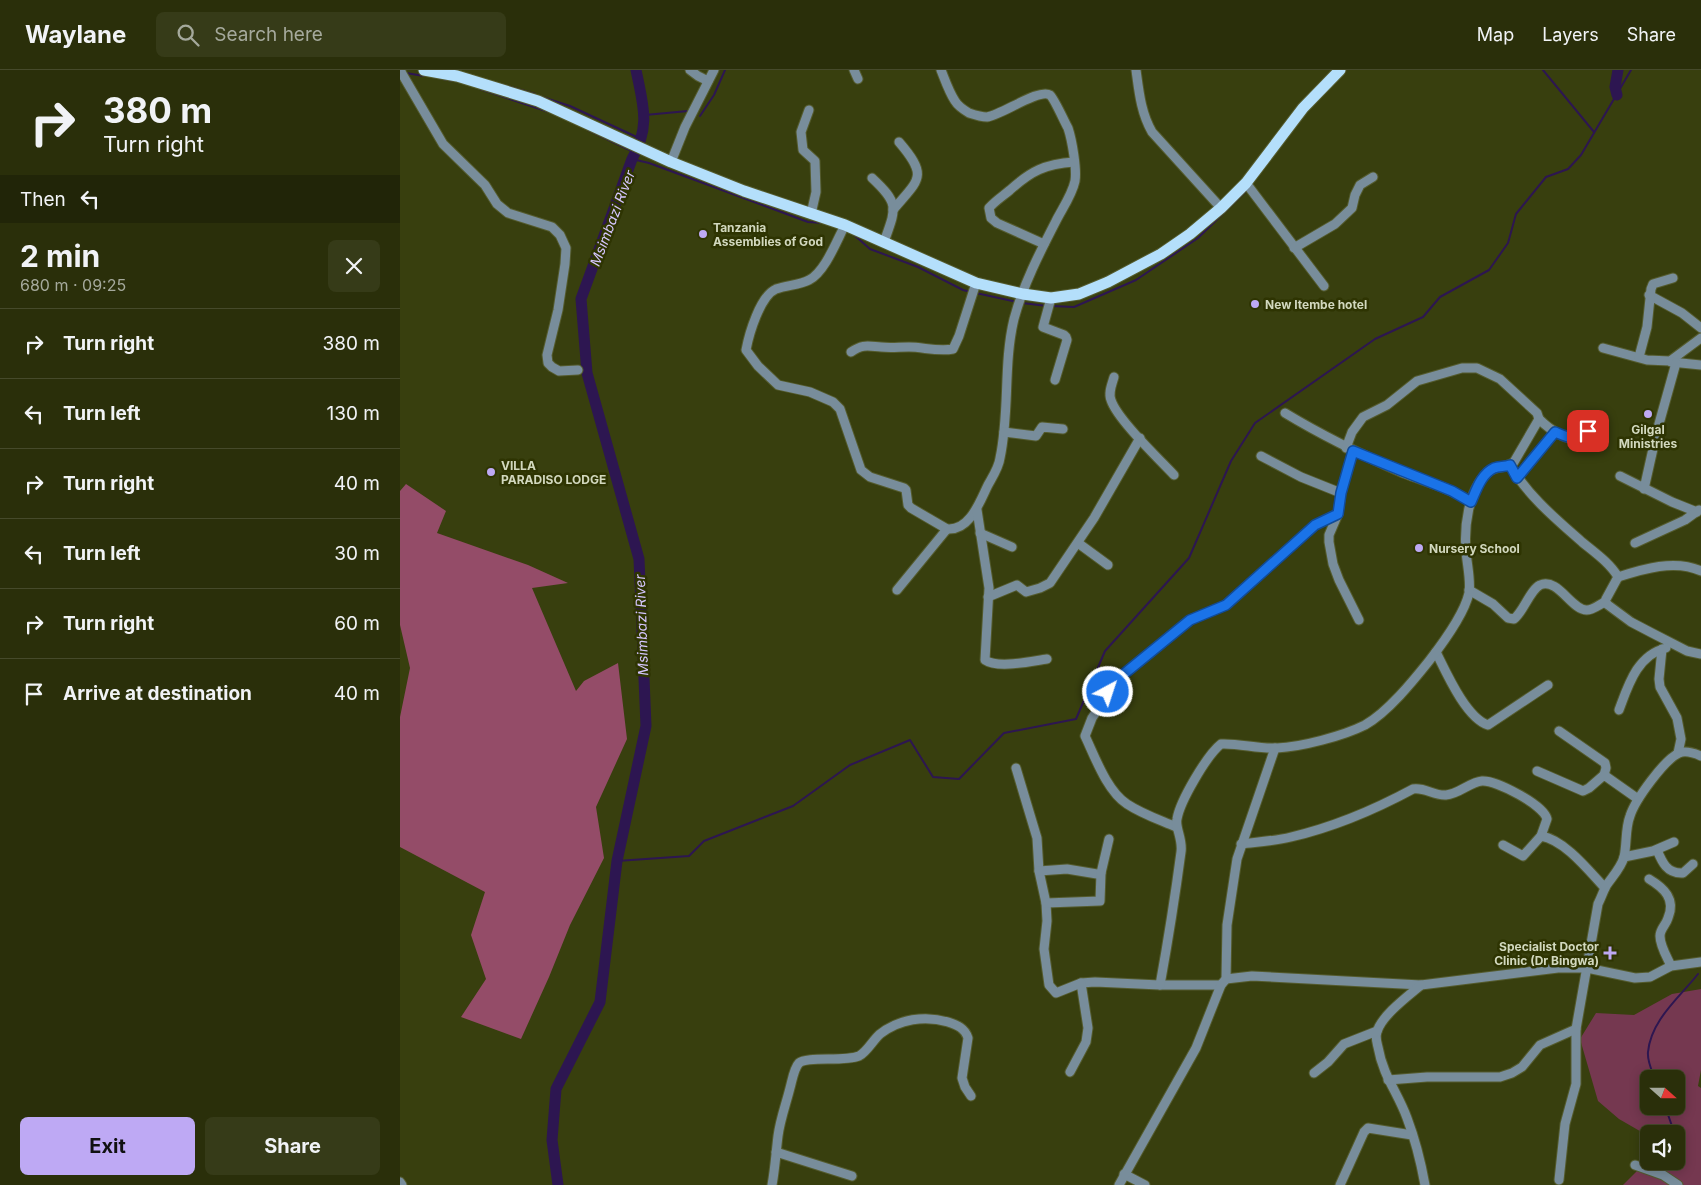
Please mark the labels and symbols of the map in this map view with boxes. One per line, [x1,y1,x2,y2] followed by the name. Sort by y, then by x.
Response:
[586,167,638,268] water label: Msimbazi River
[713,220,823,249] place label: Tanzania Assemblies of God
[697,228,709,240] marker: Tanzania Assemblies of God
[1265,297,1367,312] place label: New Itembe hotel
[1249,298,1261,310] marker: New Itembe hotel
[1642,408,1654,420] marker: Gilgal Ministries
[1567,410,1609,452] pin
[1619,422,1677,451] place label: Gilgal Ministries
[501,458,606,487] place label: VILLA PARADISO LODGE
[485,466,497,478] marker: VILLA PARADISO LODGE
[1429,541,1520,556] place label: Nursery School
[1413,542,1425,554] marker: Nursery School
[631,573,651,676] water label: Msimbazi River
[1081,665,1133,717] position arrow
[1494,939,1599,968] place label: Specialist Doctor Clinic (Dr Bingwa)
[1603,946,1617,960] marker: Specialist Doctor Clinic (Dr Bingwa)
[1640,1070,1685,1115] north arrow

